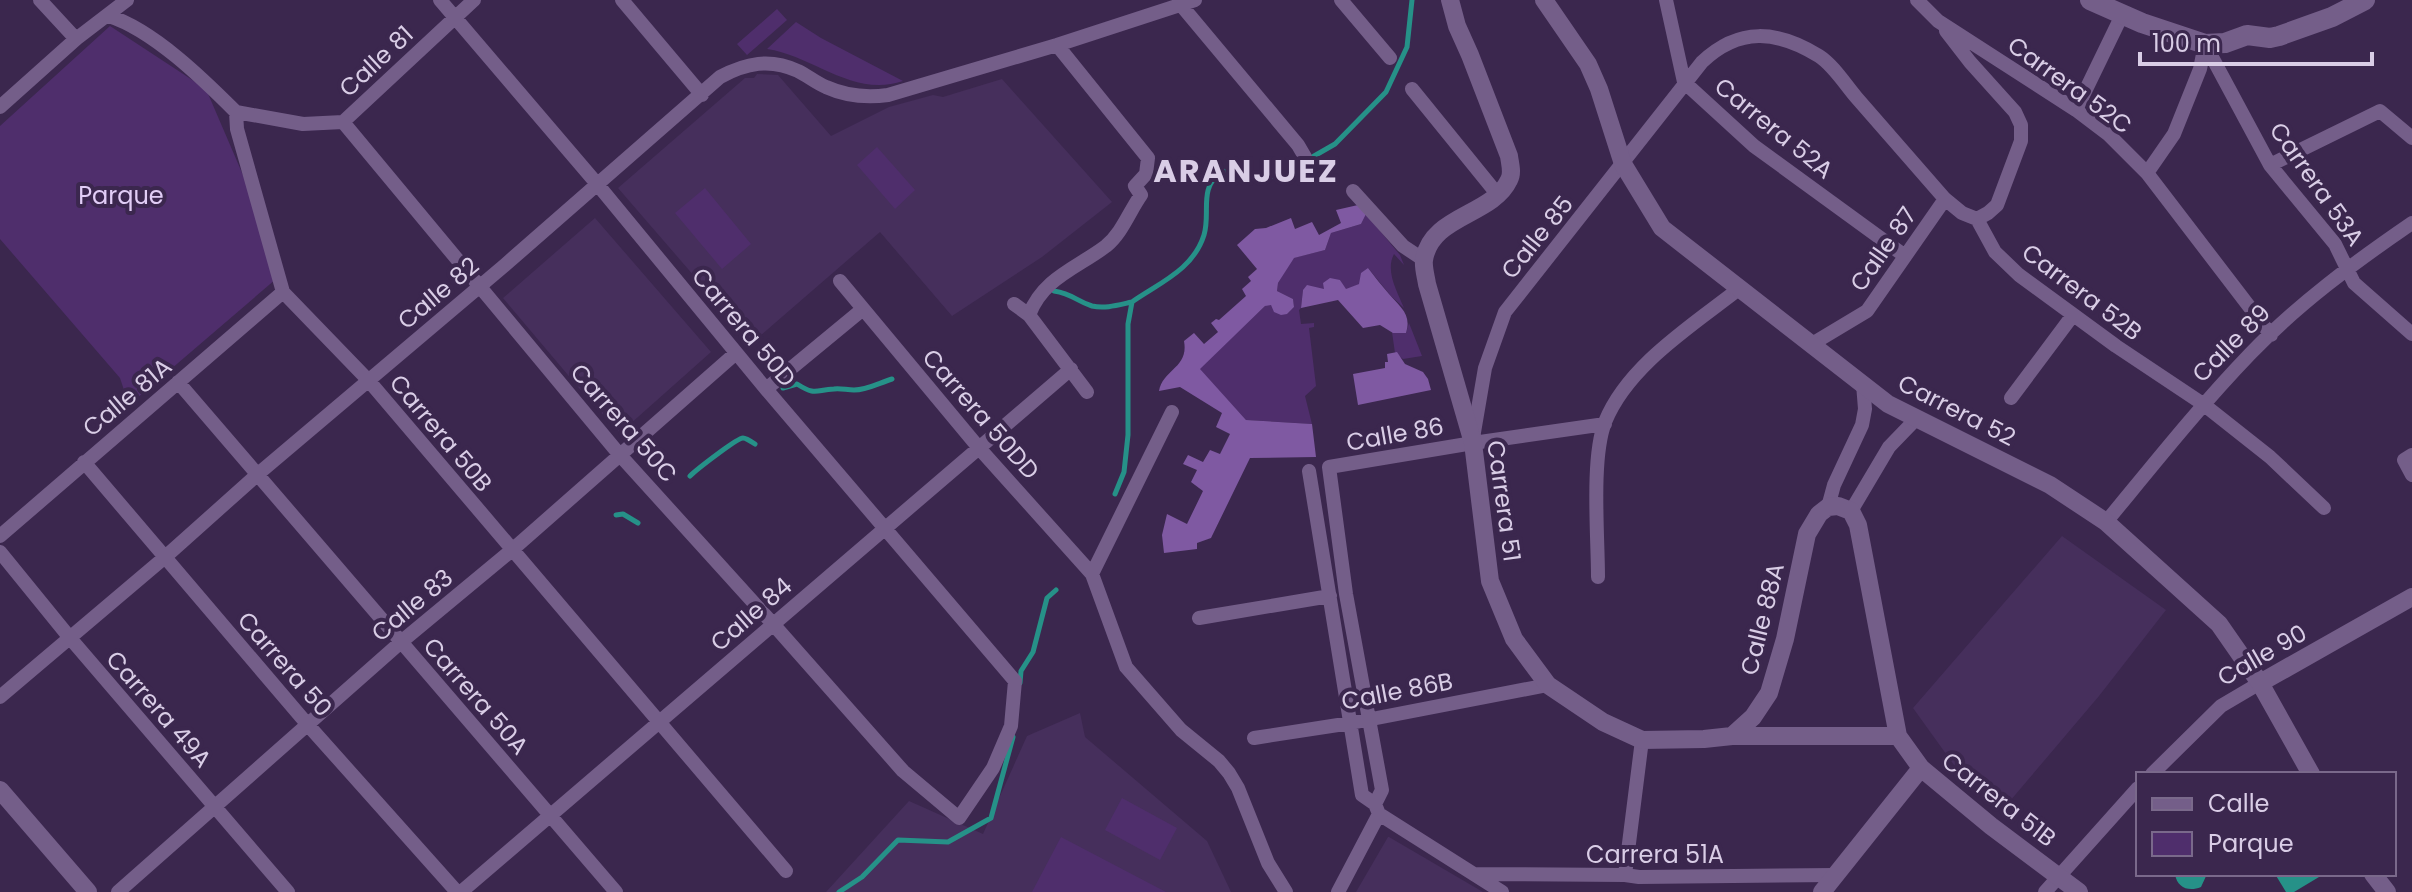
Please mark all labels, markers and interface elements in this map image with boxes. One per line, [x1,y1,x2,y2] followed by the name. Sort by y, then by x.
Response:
[2140,16,2372,66] scale bar
[332,18,420,104] street label: Calle 81
[2152,27,2221,60] text: 100 m
[2001,29,2139,141] street label: Carrera 52C
[1708,70,1840,186] street label: Carrera 52A
[2262,115,2372,253] street label: Carrera 53A
[1153,148,1339,193] district label: ARANJUEZ
[78,179,164,212] park label: Parque
[1493,189,1581,285] street label: Calle 85
[1842,200,1924,298] street label: Calle 87
[2015,236,2149,348] street label: Carrera 52B
[390,249,486,337] street label: Calle 82
[684,260,804,394] street label: Carrera 50D
[2185,297,2277,389] street label: Calle 89
[915,342,1047,486] street label: Carrera 50DD
[75,350,179,444] street label: Calle 81A
[563,356,685,490] street label: Carrera 50C
[1892,366,2022,454] street label: Carrera 52
[382,367,500,499] street label: Carrera 50B
[1344,409,1446,459] street label: Calle 86
[1479,438,1529,564] street label: Carrera 51
[1732,560,1792,678] street label: Calle 88A
[364,561,460,649] street label: Calle 83
[703,569,799,659] street label: Calle 84
[230,604,340,724] street label: Carrera 50
[2211,616,2313,694] street label: Calle 90
[416,630,536,762] street label: Carrera 50A
[99,643,219,775] street label: Carrera 49A
[1338,664,1456,718] street label: Calle 86B
[1935,744,2063,854] street label: Carrera 51B
[2136,772,2396,876] legend
[2208,787,2269,820] text: Calle
[2208,827,2294,860] text: Parque
[1586,838,1724,871] street label: Carrera 51A

